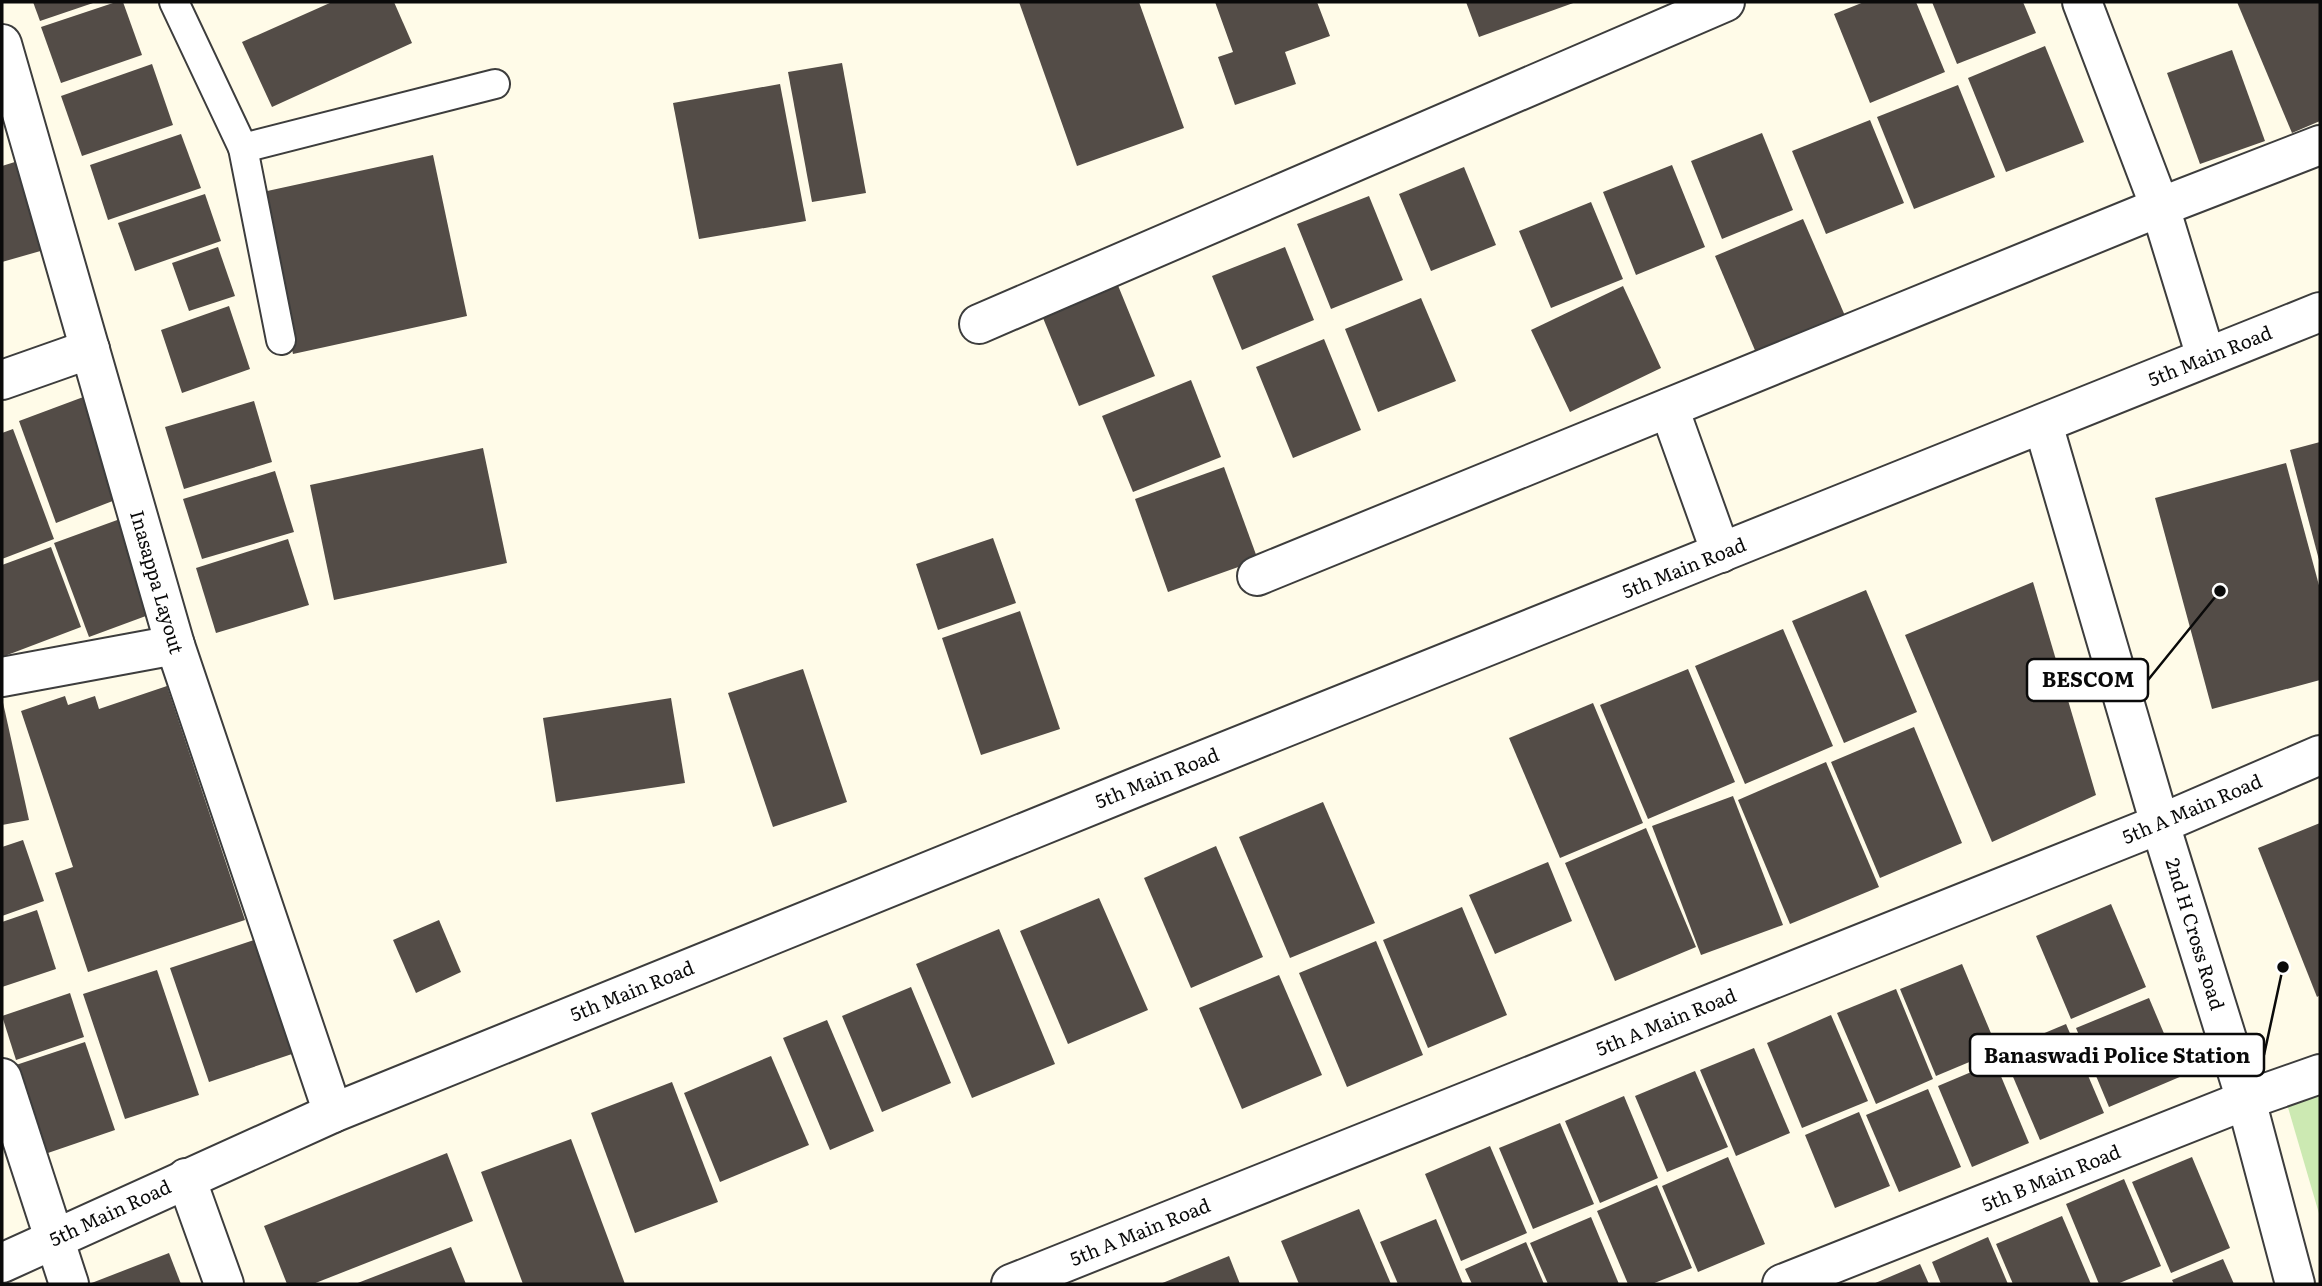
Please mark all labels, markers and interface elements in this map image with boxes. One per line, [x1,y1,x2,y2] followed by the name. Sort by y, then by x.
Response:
[2143,317,2276,393] street label: 5th Main Road
[124,507,192,657] street label: Inasappa Layout
[1617,529,1750,605] street label: 5th Main Road
[2027,659,2148,701] callout: BESCOM
[2042,662,2134,693] text: BESCOM
[1090,739,1223,815] street label: 5th Main Road
[2117,766,2266,850] street label: 5th A Main Road
[2160,854,2232,1013] street label: 2nd H Cross Road
[565,952,698,1028] street label: 5th Main Road
[1591,980,1740,1062] street label: 5th A Main Road
[1970,1034,2264,1076] callout: Banaswadi Police Station
[1984,1038,2251,1069] text: Banaswadi Police Station
[1977,1136,2125,1218] street label: 5th B Main Road
[44,1171,175,1253] street label: 5th Main Road
[1065,1190,1214,1272] street label: 5th A Main Road

